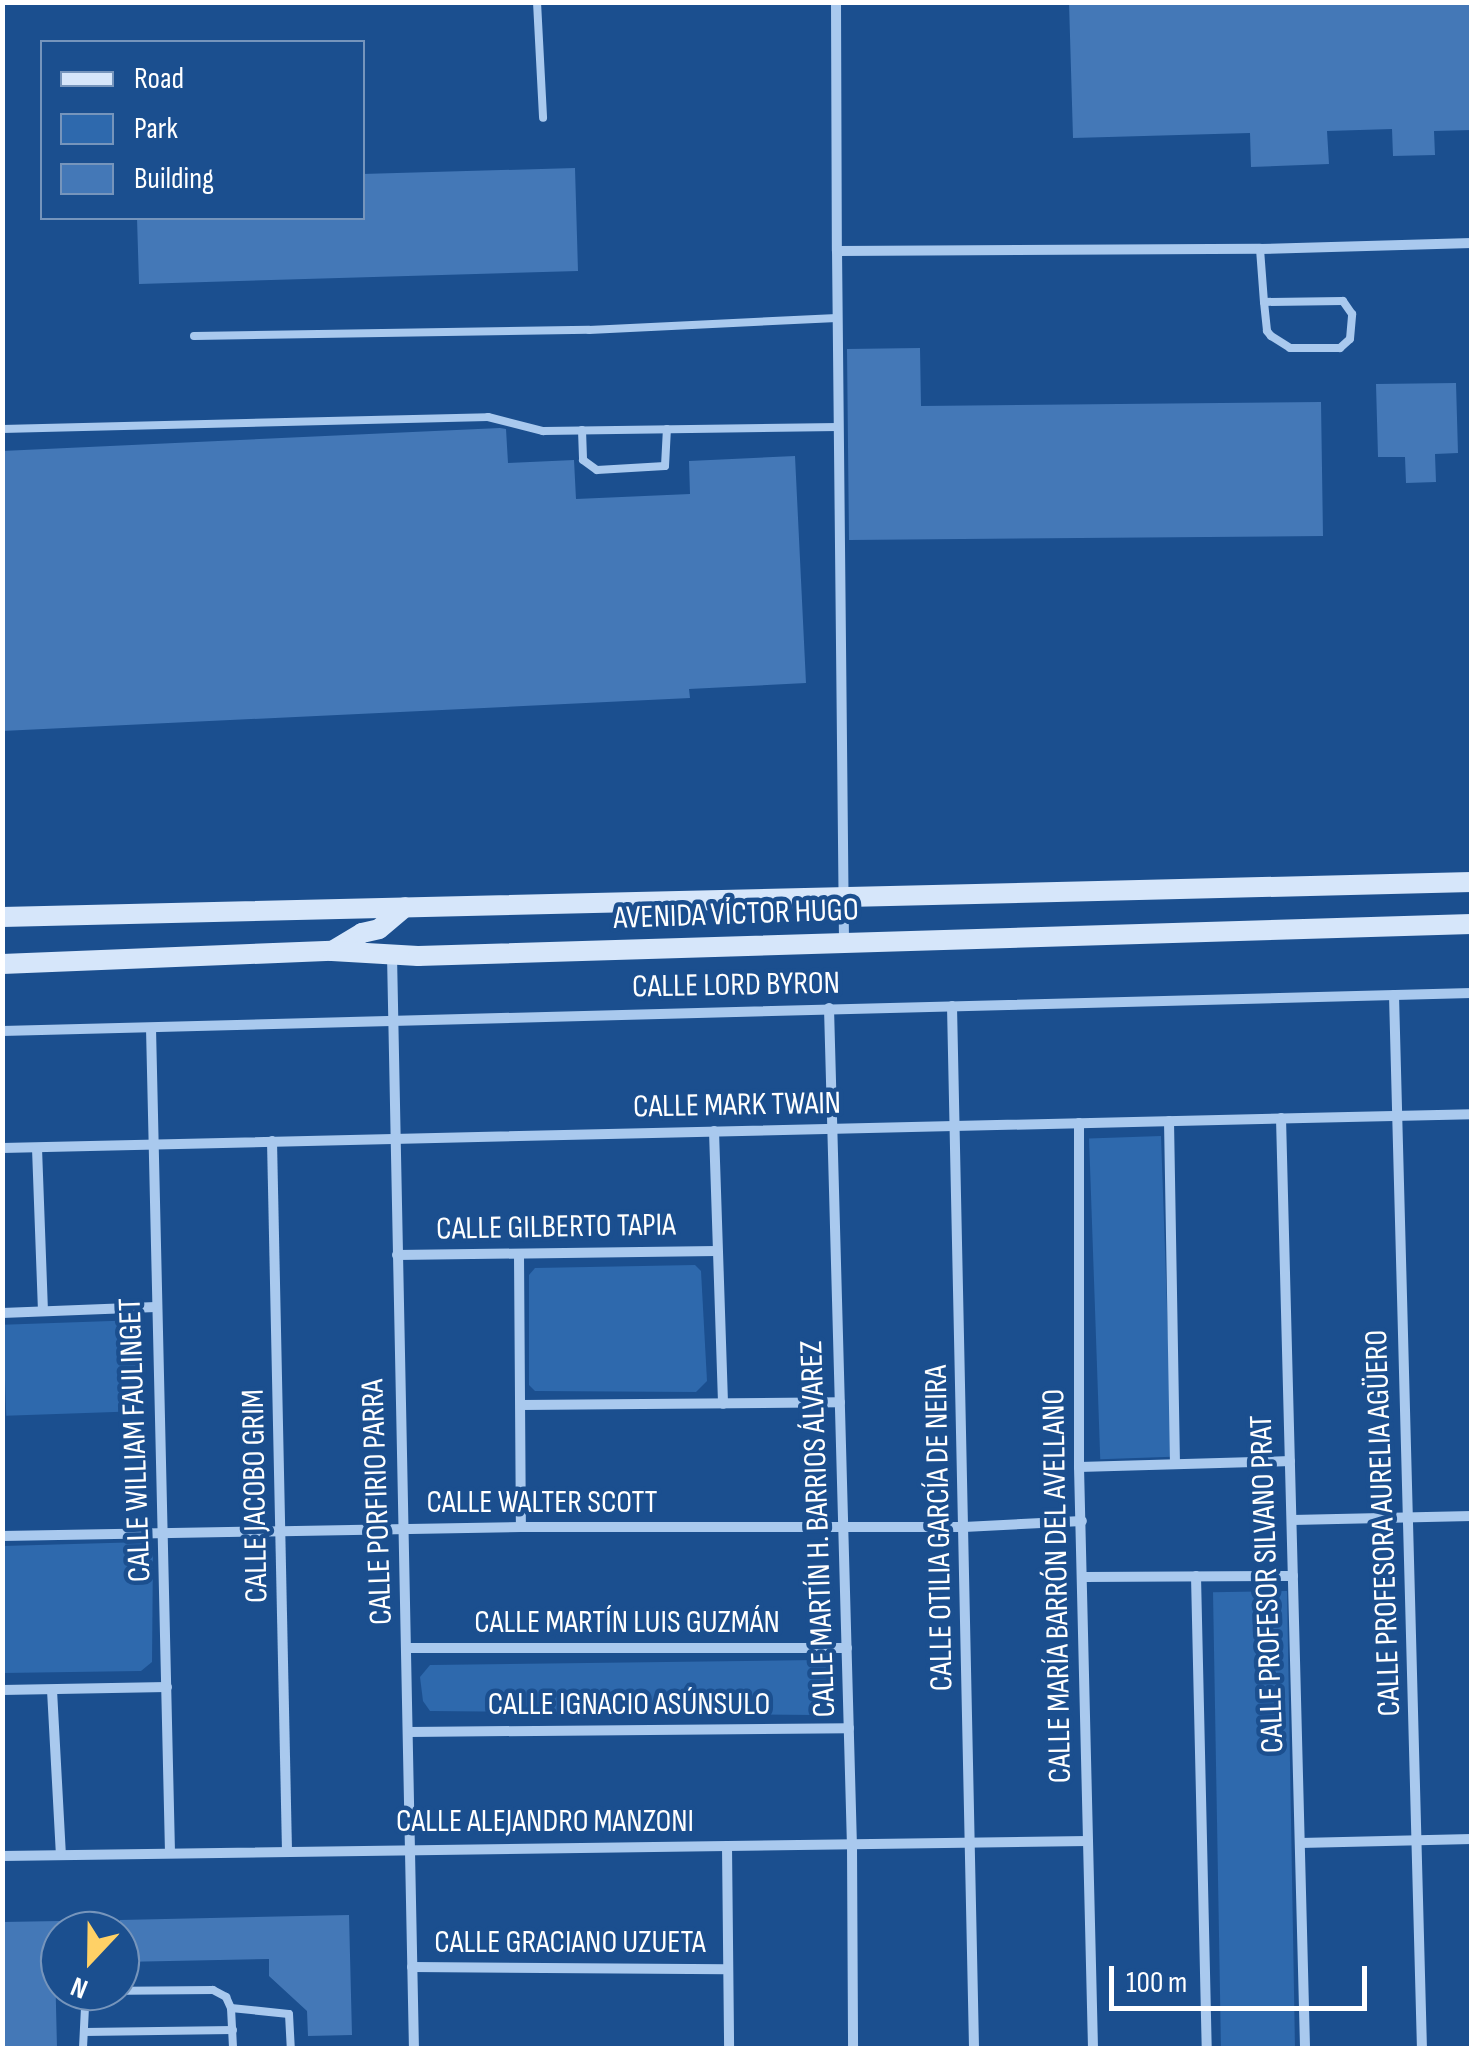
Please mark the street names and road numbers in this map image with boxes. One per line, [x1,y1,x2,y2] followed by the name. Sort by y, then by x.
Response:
[613,892,859,938] street label: AVENIDA VÍCTOR HUGO
[632,965,840,1007] street label: CALLE LORD BYRON
[633,1085,841,1127] street label: CALLE MARK TWAIN
[436,1207,676,1249] street label: CALLE GILBERTO TAPIA
[112,1297,160,1583] street label: CALLE WILLIAM FAULINGET
[1358,1329,1410,1717] street label: CALLE PROFESORA AURELIA AGÜERO
[793,1340,845,1718] street label: CALLE MARTÍN H. BARRIOS ÁLVAREZ
[918,1365,962,1691] street label: CALLE OTILIA GARCÍA DE NEIRA
[355,1378,401,1626] street label: CALLE PORFIRIO PARRA
[235,1389,277,1603] street label: CALLE JACOBO GRIM
[1035,1389,1081,1783] street label: CALLE MARÍA BARRÓN DEL AVELLANO
[1243,1414,1293,1754] street label: CALLE PROFESOR SILVANO PRAT
[426,1484,658,1522] street label: CALLE WALTER SCOTT
[474,1604,780,1642] street label: CALLE MARTÍN LUIS GUZMÁN
[488,1686,770,1724] street label: CALLE IGNACIO ASÚNSULO
[396,1803,694,1841] street label: CALLE ALEJANDRO MANZONI
[434,1924,706,1962] street label: CALLE GRACIANO UZUETA

